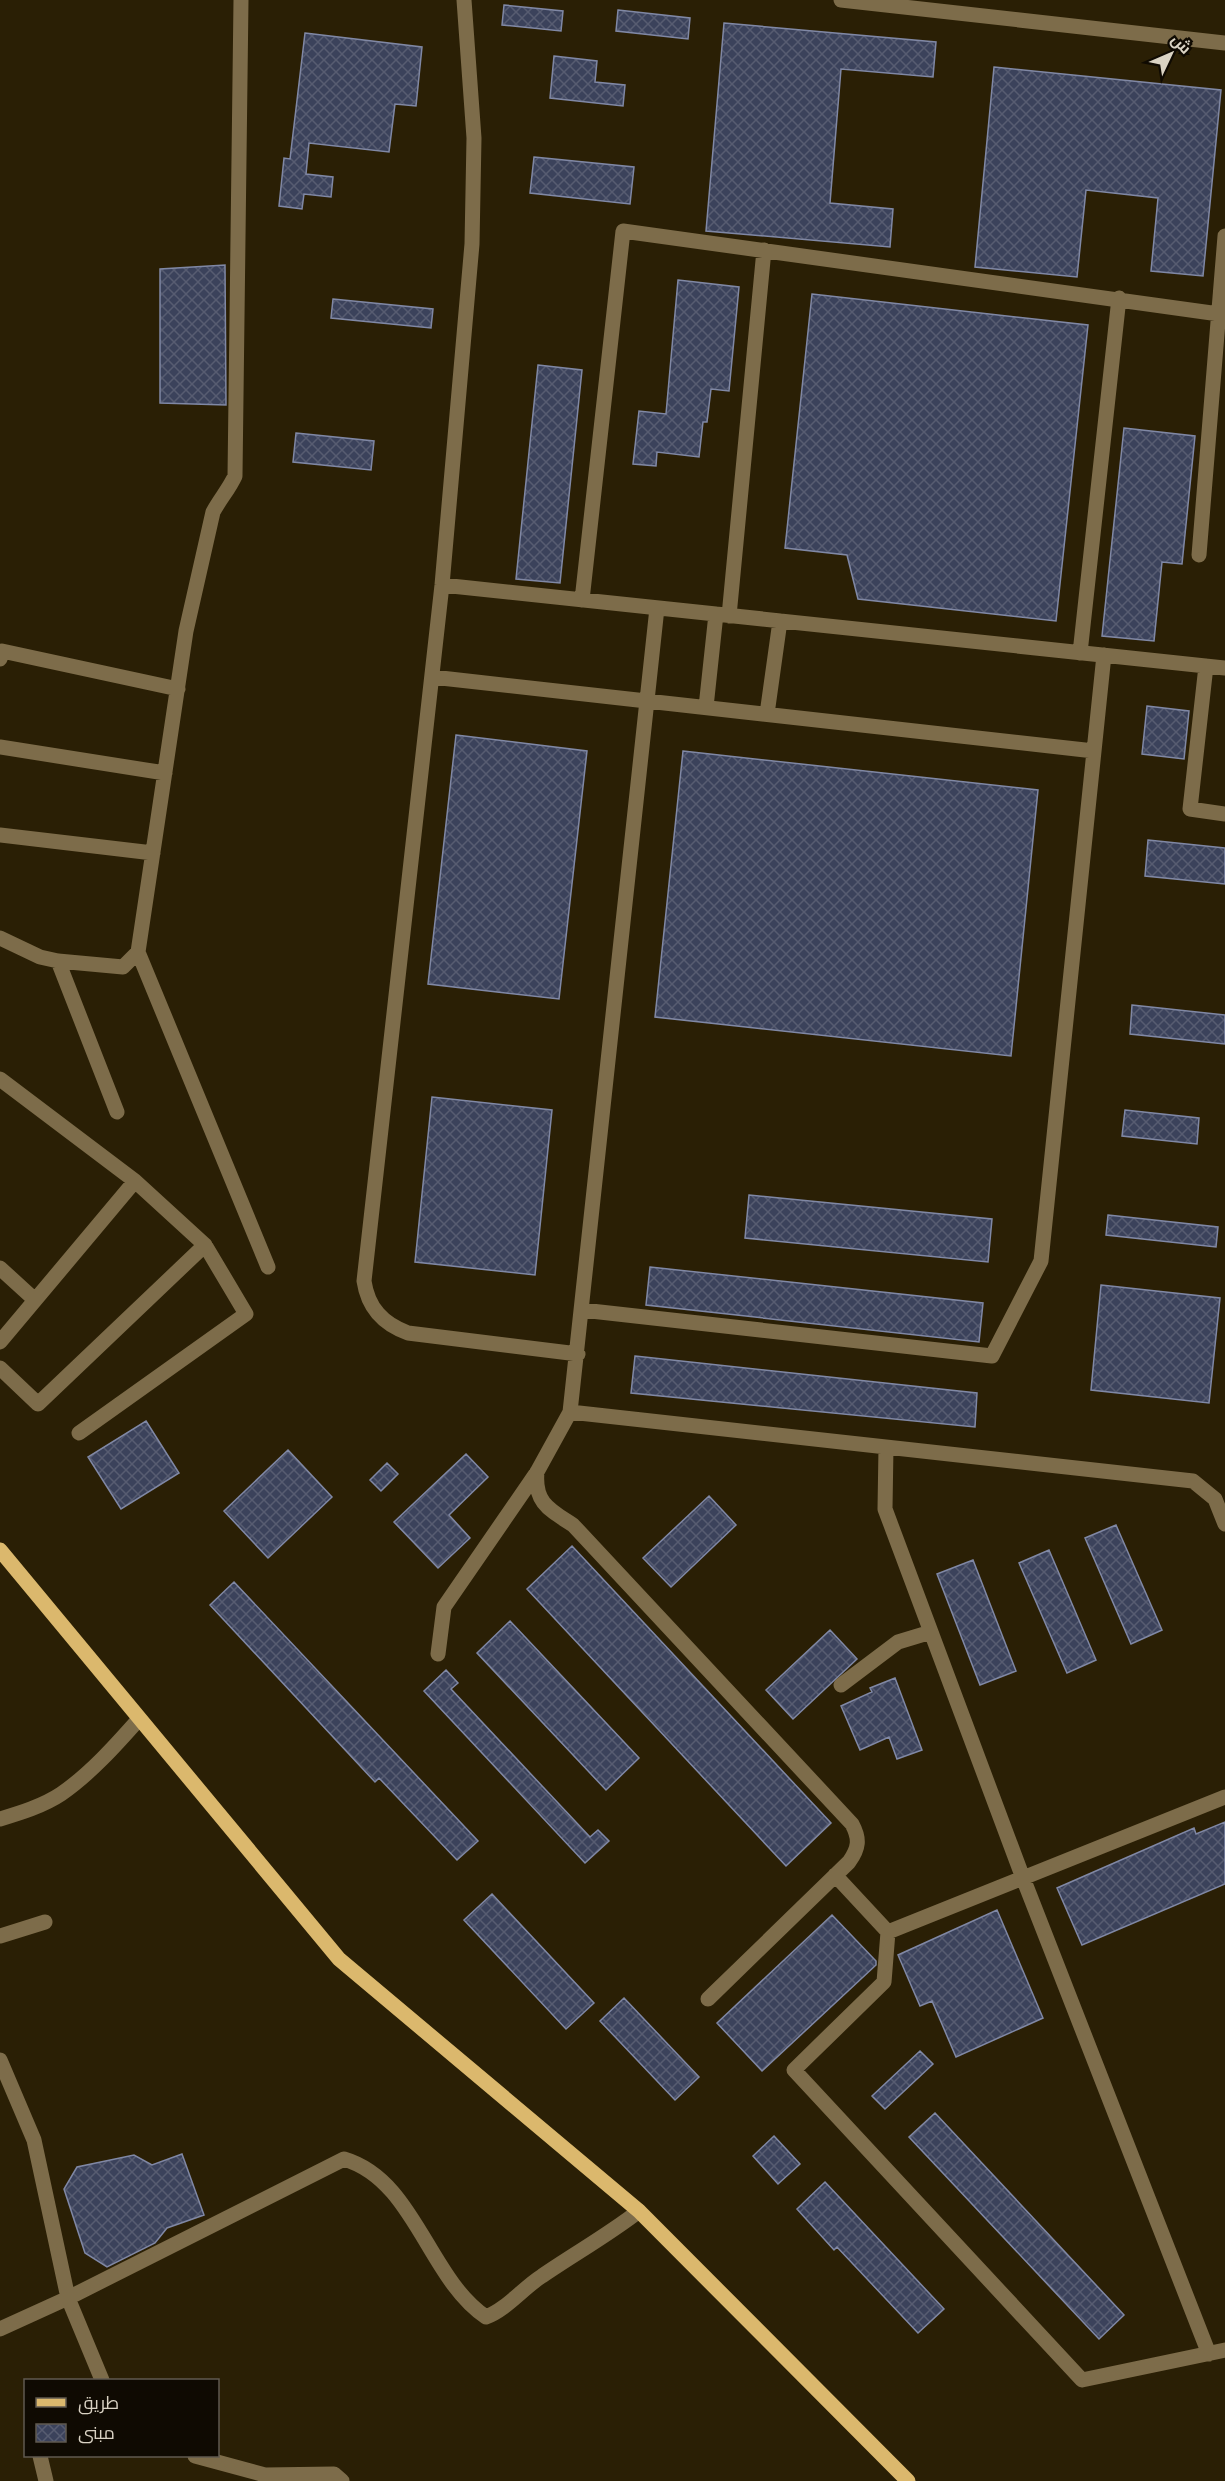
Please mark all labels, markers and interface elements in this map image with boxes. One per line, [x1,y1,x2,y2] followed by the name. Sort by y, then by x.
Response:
[1141,24,1201,84] north arrow
[1167,31,1195,58] text: ش
[24,2379,219,2457] legend
[78,2393,119,2415] text: طريق
[78,2423,115,2444] text: مبنى

